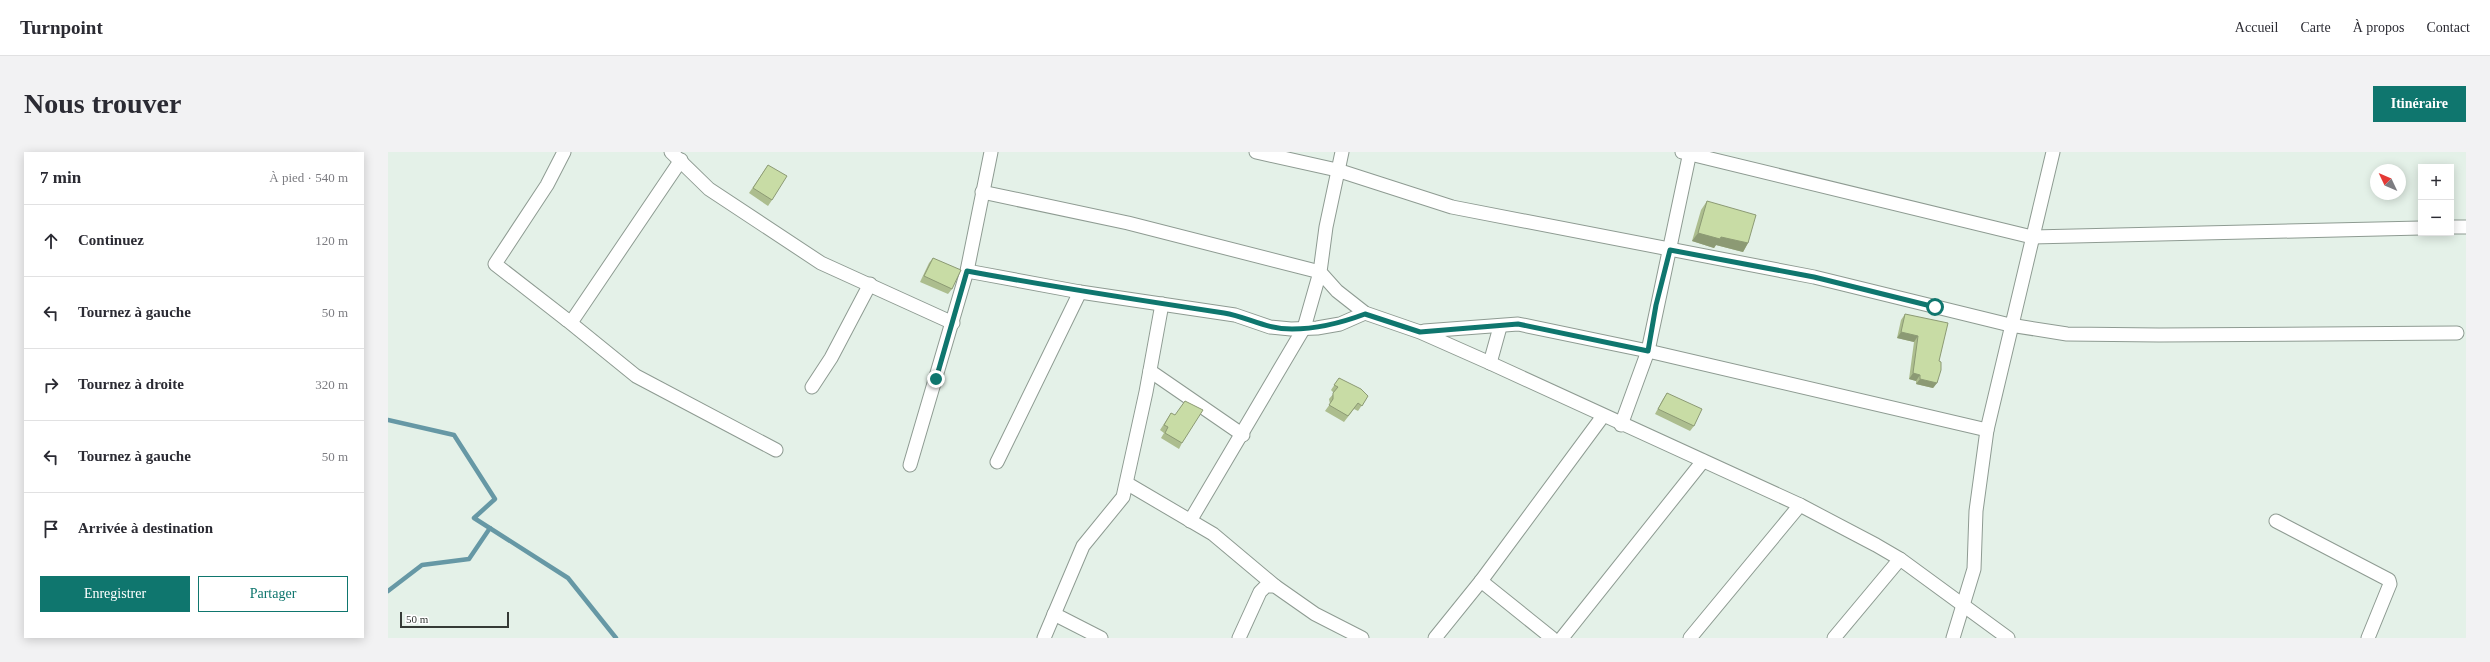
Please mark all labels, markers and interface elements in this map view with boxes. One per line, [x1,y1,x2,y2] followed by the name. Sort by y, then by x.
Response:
[20,17,103,38] text: Turnpoint
[2235,20,2278,35] text: Accueil
[2300,20,2331,35] text: Carte
[2353,20,2404,35] text: À propos
[2426,20,2470,35] text: Contact
[2373,86,2466,122] button: Itinéraire
[24,88,181,119] text: Nous trouver
[2370,164,2406,200] north arrow
[2418,164,2454,236] map controls
[2418,164,2454,200] button: +
[40,168,81,187] text: 7 min
[269,170,348,185] text: À pied · 540 m
[2418,200,2454,236] button: −
[40,230,62,252] icon: ahead
[78,232,144,248] text: Continuez
[315,233,348,248] text: 120 m
[1926,298,1944,316] route start
[40,302,62,324] icon: left
[78,304,191,320] text: Tournez à gauche
[322,305,348,320] text: 50 m
[927,370,945,388] route end
[40,374,62,396] icon: right
[78,376,184,392] text: Tournez à droite
[315,377,348,392] text: 320 m
[40,446,62,468] icon: left
[78,448,191,464] text: Tournez à gauche
[322,449,348,464] text: 50 m
[40,518,62,540] icon: arrive
[78,520,213,536] text: Arrivée à destination
[40,576,190,612] button: Enregistrer
[198,576,348,612] button: Partager
[400,610,509,629] scale bar
[406,613,428,625] text: 50 m

